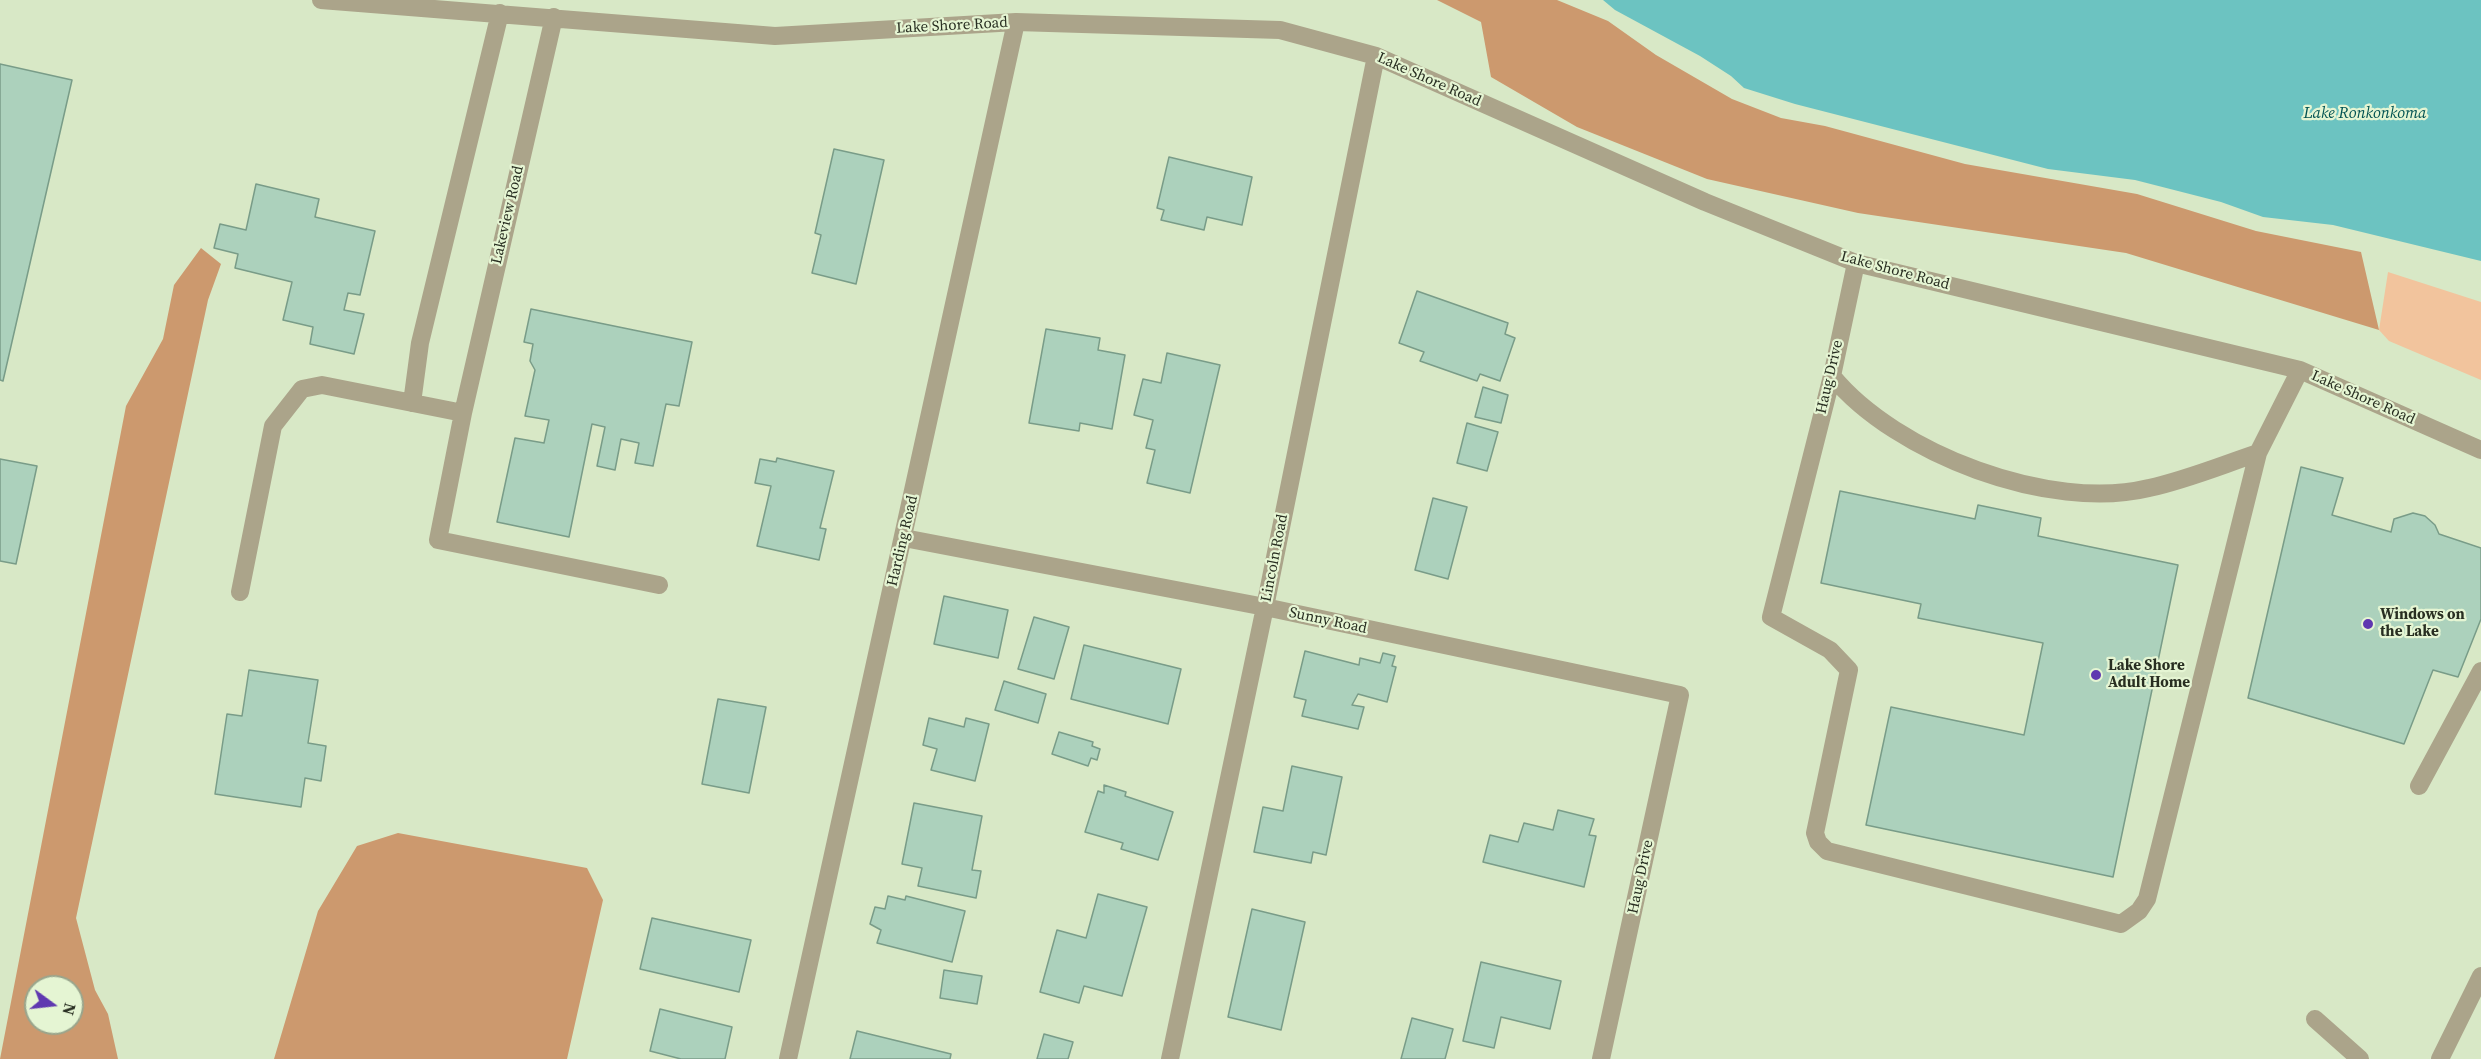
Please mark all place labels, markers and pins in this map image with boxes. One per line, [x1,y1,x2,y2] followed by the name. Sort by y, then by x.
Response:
[2380,606,2465,641] place label: Windows on the Lake
[2361,617,2375,631] marker: Windows on the Lake
[2108,657,2190,692] place label: Lake Shore Adult Home
[2089,668,2103,682] marker: Lake Shore Adult Home

